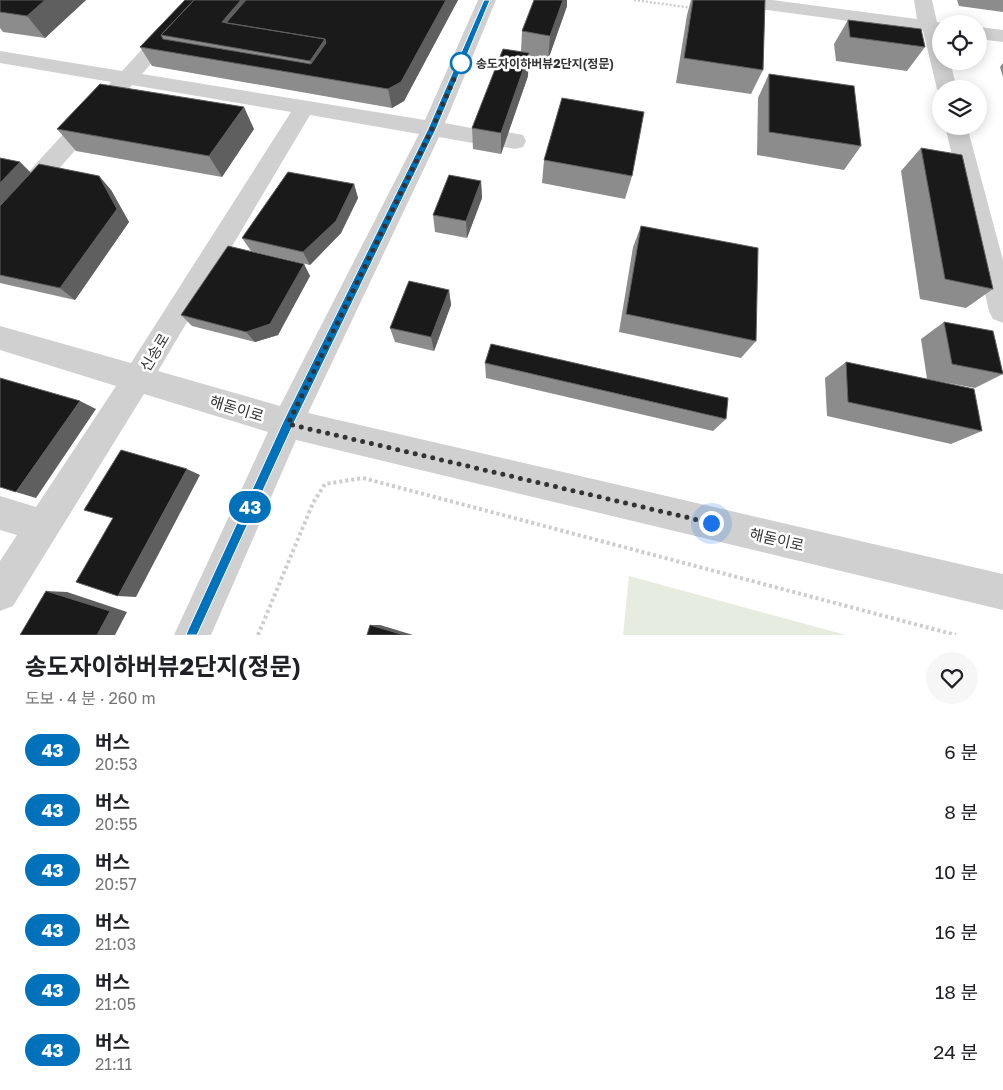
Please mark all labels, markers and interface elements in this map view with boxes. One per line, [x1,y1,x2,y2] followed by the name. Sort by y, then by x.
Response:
[932,15,987,135] map controls
[932,15,987,70] button: locate
[450,52,472,74] marker: 송도자이하버뷰2단지(정문)
[476,56,614,71] place label: 송도자이하버뷰2단지(정문)
[932,80,987,135] button: layers
[136,330,172,374] street label: 신송로
[208,391,266,425] street label: 해돋이로
[228,491,272,523] line badge: 43
[239,496,261,518] text: 43
[699,511,724,536] your location
[748,524,806,554] street label: 해돋이로
[25,651,301,680] text: 송도자이하버뷰2단지(정문)
[926,652,978,704] button: heart
[25,688,156,708] text: 도보 · 4 분 · 260 m
[95,730,130,753] text: 버스
[41,739,64,761] text: 43
[944,740,978,763] text: 6 분
[95,754,138,774] text: 20:53
[95,790,130,813] text: 버스
[41,799,64,821] text: 43
[944,800,978,823] text: 8 분
[95,814,138,834] text: 20:55
[95,850,130,873] text: 버스
[41,859,64,881] text: 43
[935,860,978,883] text: 10 분
[95,874,137,894] text: 20:57
[95,910,130,933] text: 버스
[41,919,64,941] text: 43
[935,920,978,943] text: 16 분
[95,934,136,954] text: 21:03
[95,970,130,993] text: 버스
[41,979,64,1001] text: 43
[935,980,978,1003] text: 18 분
[95,994,136,1014] text: 21:05
[95,1030,130,1053] text: 버스
[41,1039,64,1061] text: 43
[933,1040,978,1063] text: 24 분
[95,1054,132,1074] text: 21:11

